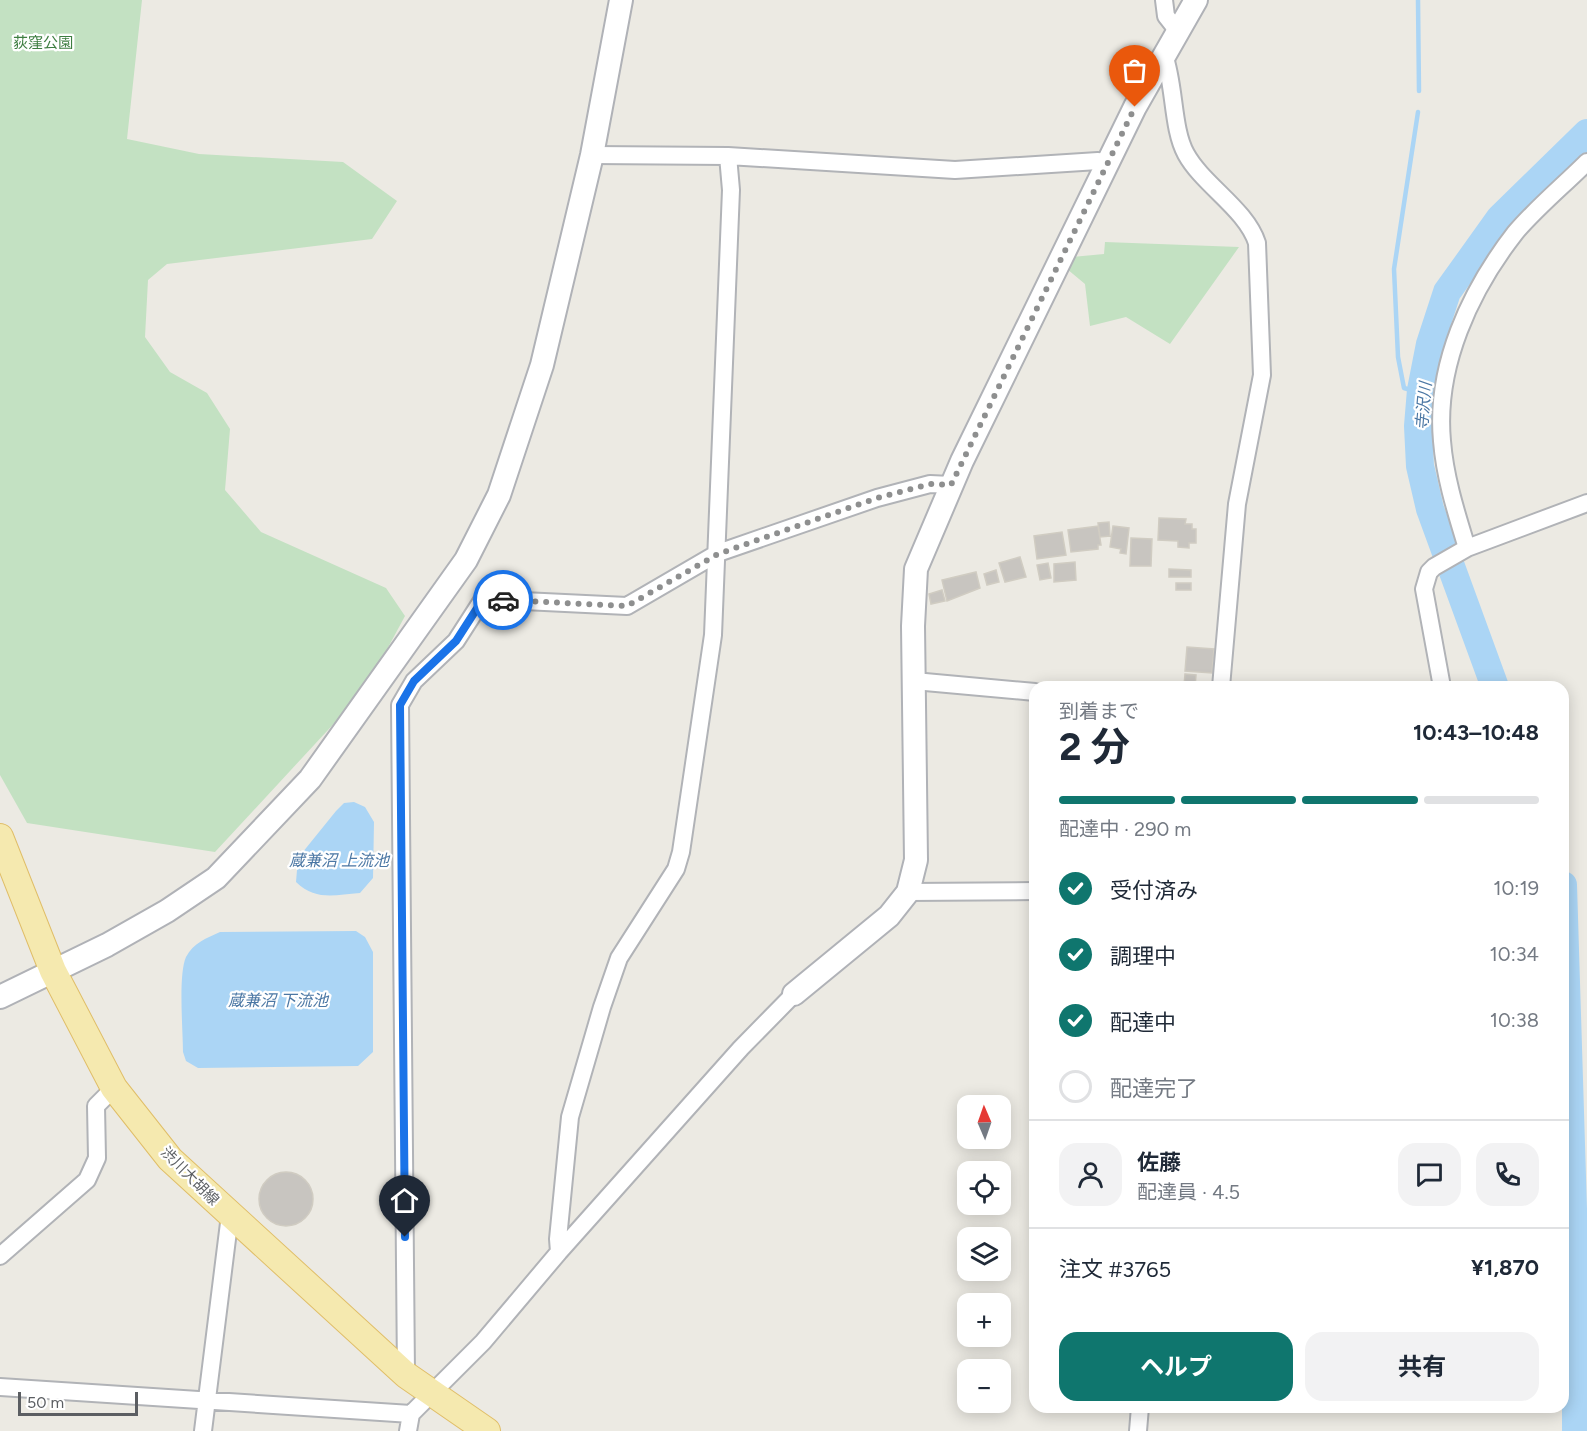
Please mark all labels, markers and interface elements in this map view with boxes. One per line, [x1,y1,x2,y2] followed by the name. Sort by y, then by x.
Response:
[13,34,73,52] park label: 荻窪公園
[1109,45,1160,107] pin
[1118,54,1151,87] icon: bag
[1412,379,1435,431] water label: 寺沢川
[473,570,533,630] courier
[487,584,520,617] icon: car
[1059,699,1139,723] text: 到着まで
[1413,719,1539,746] text: 10:43–10:48
[1059,723,1130,770] text: 2 分
[1059,817,1191,841] text: 配達中 · 290 m
[289,851,391,870] water label: 蔵兼沼 上流池
[1059,872,1092,905] icon: check
[1493,876,1539,900] text: 10:19
[1110,877,1198,904] text: 受付済み
[1059,938,1092,971] icon: check
[1490,942,1539,966] text: 10:34
[1110,943,1176,970] text: 調理中
[228,991,330,1010] water label: 蔵兼沼 下流池
[1059,1004,1092,1037] icon: check
[1490,1008,1539,1032] text: 10:38
[1110,1009,1176,1036] text: 配達中
[1110,1075,1198,1102] text: 配達完了
[957,1095,1011,1149] north arrow
[957,1095,1011,1413] map controls
[157,1143,223,1209] street label: 渋川大胡線
[1059,1143,1122,1206] button: person
[1398,1143,1461,1206] button: chat
[1476,1143,1539,1206] button: phone
[1137,1149,1181,1176] text: 佐藤
[957,1161,1011,1215] button: locate
[379,1175,430,1237] pin
[1137,1180,1240,1204] text: 配達員 · 4.5
[388,1184,421,1217] icon: home
[957,1227,1011,1281] button: layers
[1471,1254,1539,1281] text: ¥1,870
[1059,1256,1171,1283] text: 注文 #3765
[957,1293,1011,1347] button: +
[1059,1332,1293,1401] button: ヘルプ
[1305,1332,1539,1401] button: 共有
[957,1359,1011,1413] button: −
[18,1389,138,1416] scale bar
[27,1393,64,1412] text: 50 m

